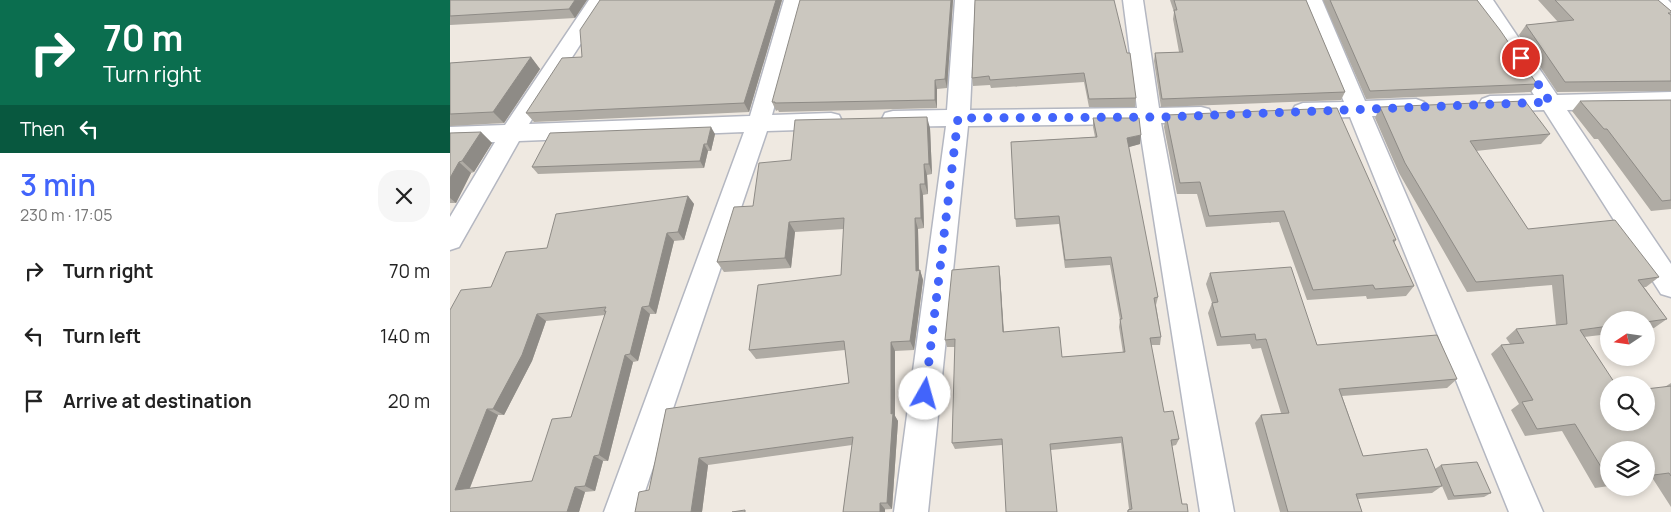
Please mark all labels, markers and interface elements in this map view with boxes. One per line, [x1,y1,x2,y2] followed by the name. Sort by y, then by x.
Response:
[103,14,183,62] text: 70 m
[20,20,85,85] icon: right
[1500,37,1542,79] pin
[1507,44,1535,72] icon: arrive
[103,59,201,89] text: Turn right
[75,115,103,143] icon: left
[20,116,65,142] text: Then
[20,164,96,205] text: 3 min
[378,170,430,222] button: close
[20,204,113,226] text: 230 m · 17:05
[20,257,48,285] icon: right
[63,258,153,284] text: Turn right
[389,258,430,284] text: 70 m
[1600,311,1655,366] north arrow
[1600,311,1655,496] map controls
[20,322,48,350] icon: left
[63,323,141,349] text: Turn left
[380,323,430,349] text: 140 m
[898,367,950,419] position arrow
[1600,376,1655,431] button: search
[20,387,48,415] icon: arrive
[63,388,252,414] text: Arrive at destination
[388,388,430,414] text: 20 m
[1600,441,1655,496] button: layers

